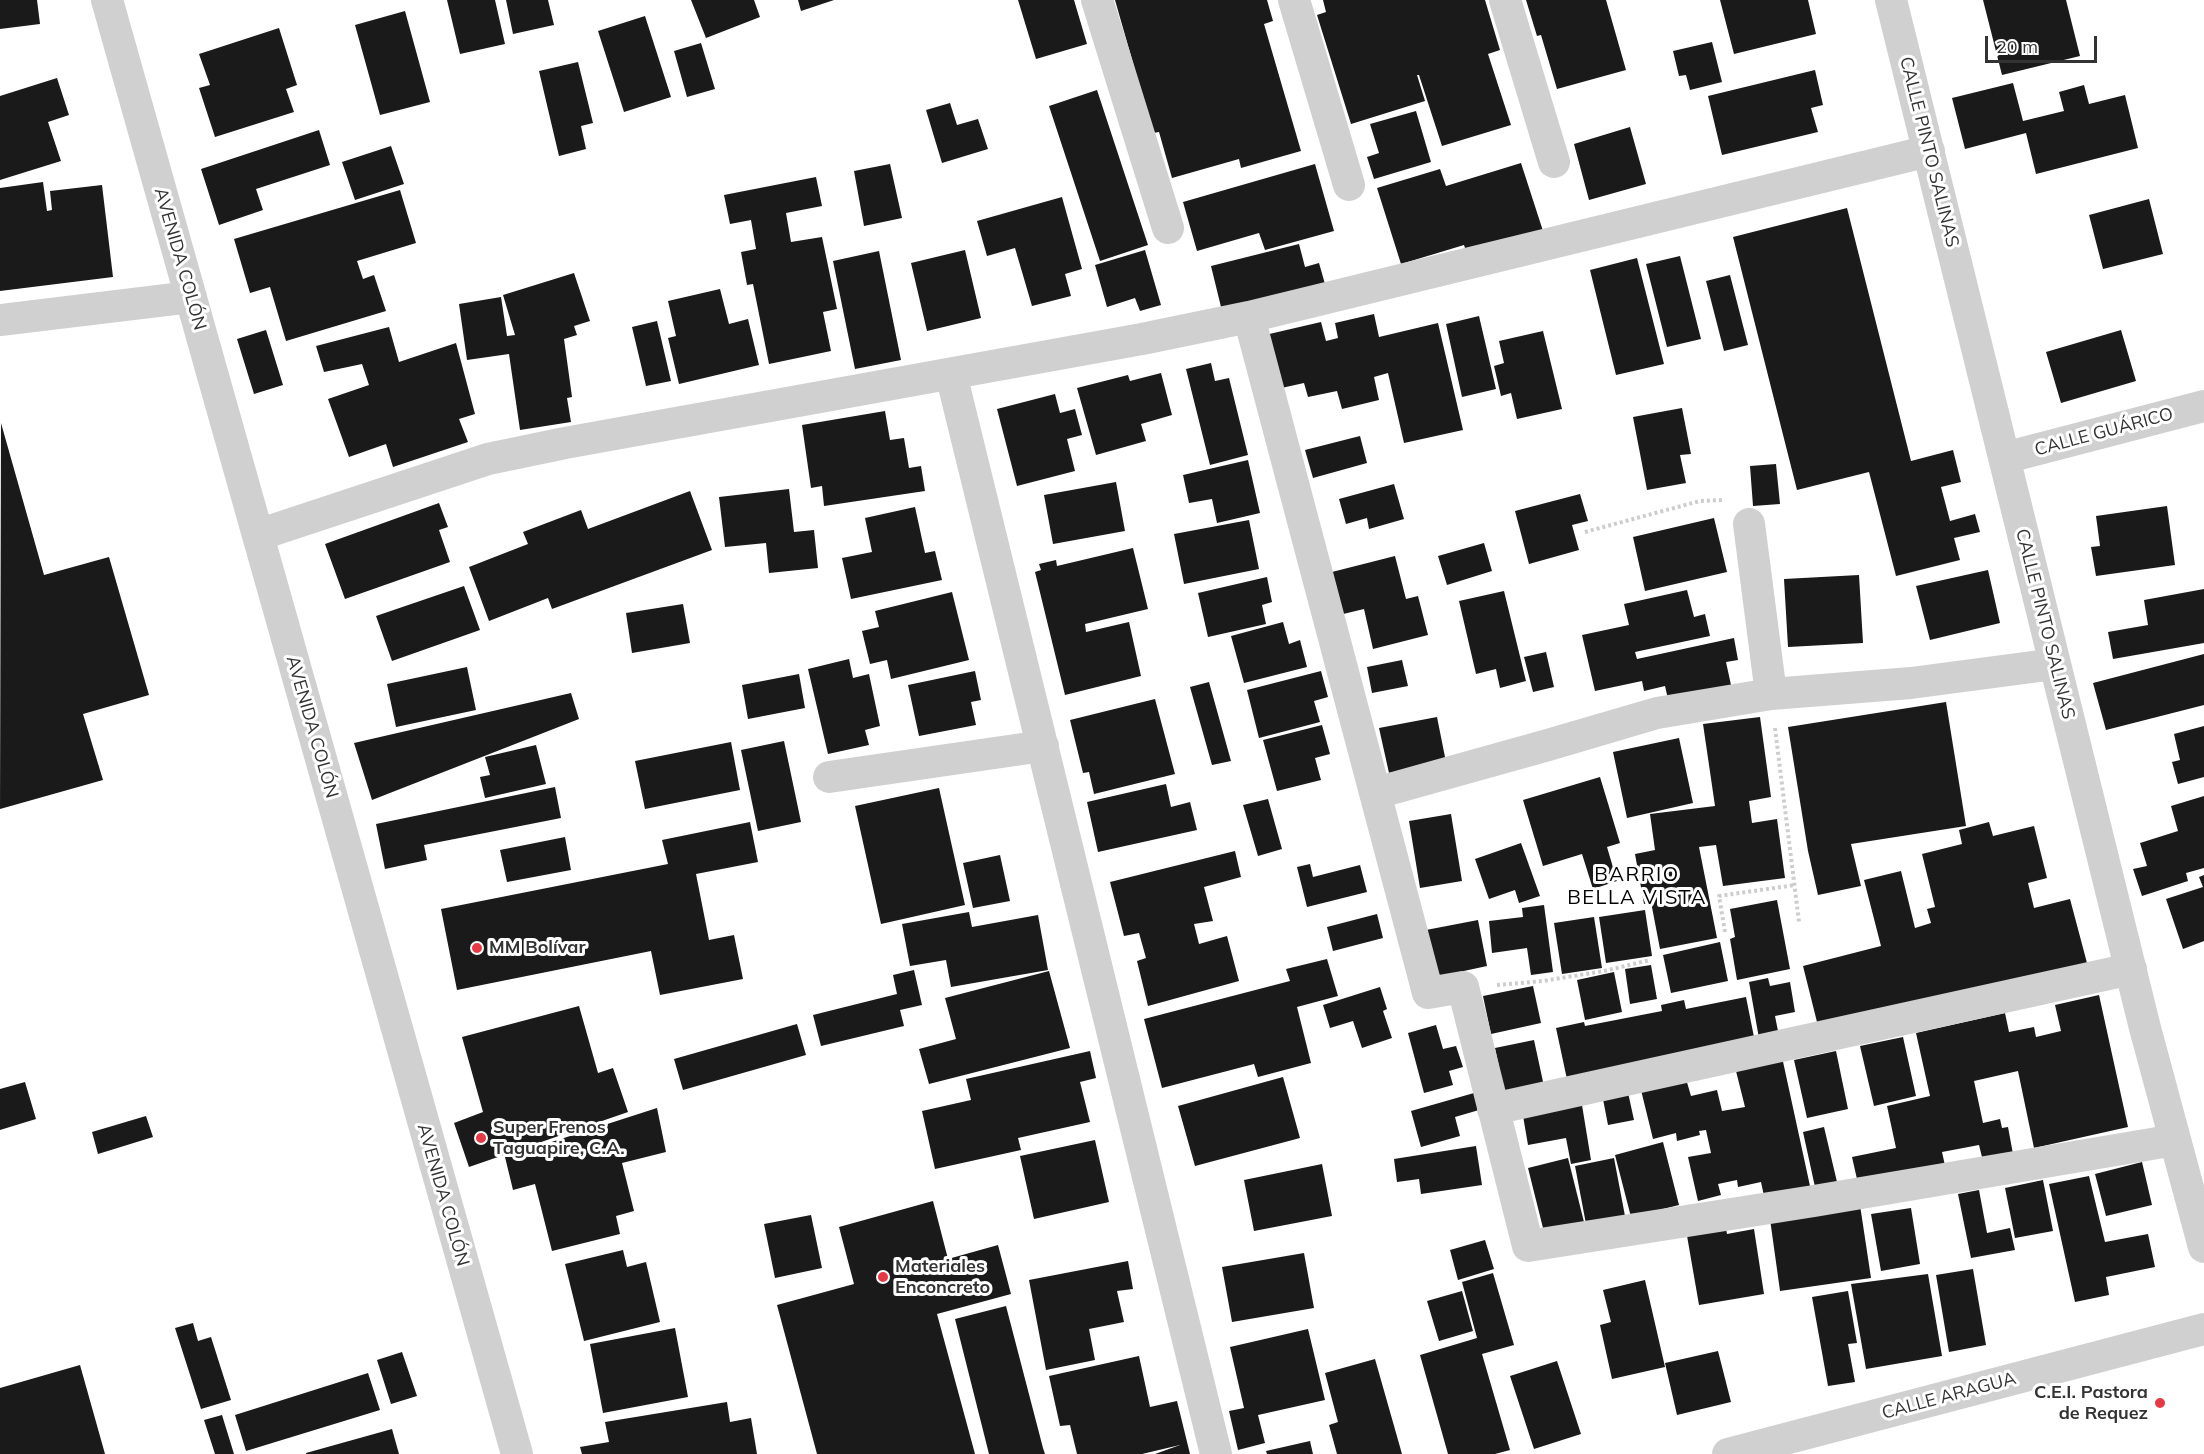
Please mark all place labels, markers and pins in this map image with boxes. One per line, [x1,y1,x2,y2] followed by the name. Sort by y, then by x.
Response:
[489,937,586,959] place label: MM Bolívar
[470,941,484,955] marker: MM Bolívar
[493,1117,625,1160] place label: Super Frenos Taguapire, C.A.
[474,1131,488,1145] marker: Super Frenos Taguapire, C.A.
[895,1256,990,1298] place label: Materiales Enconcreto
[876,1270,890,1284] marker: Materiales Enconcreto
[2034,1382,2148,1424] place label: C.E.I. Pastora de Requez
[2153,1396,2167,1410] marker: C.E.I. Pastora de Requez

